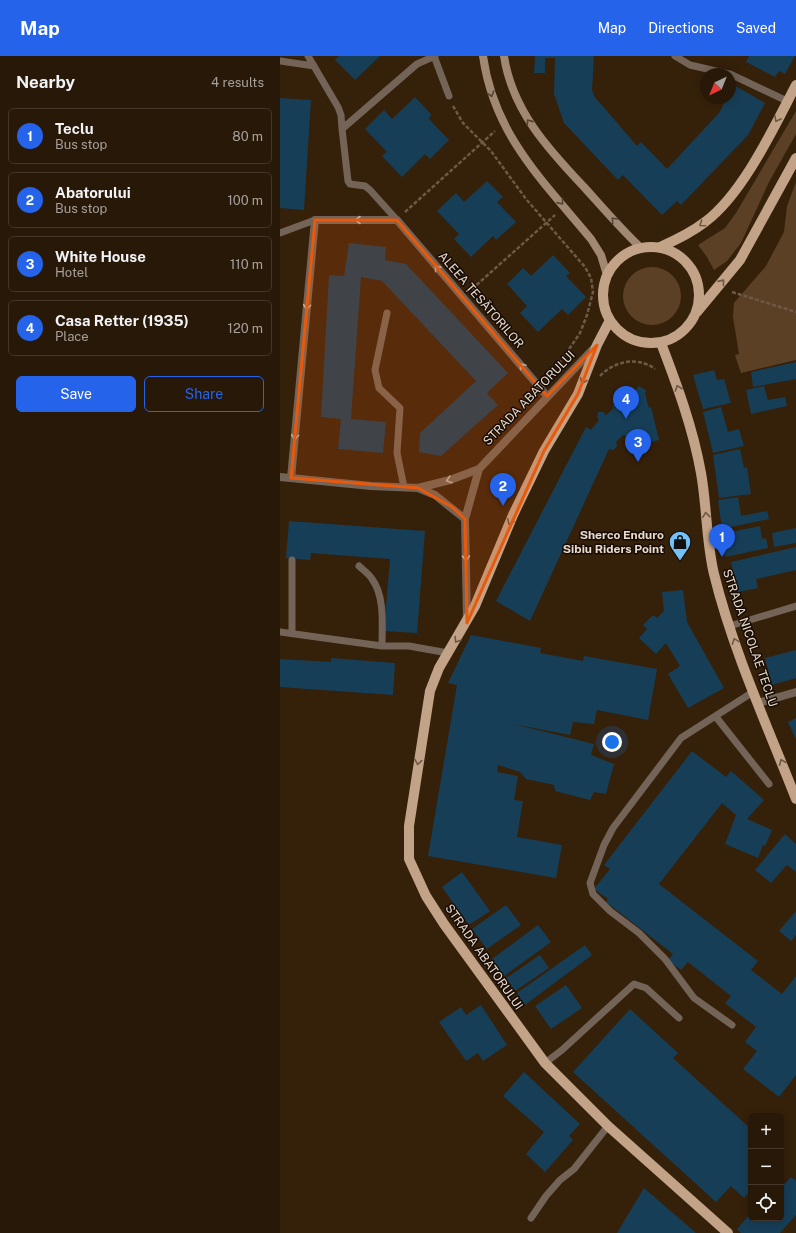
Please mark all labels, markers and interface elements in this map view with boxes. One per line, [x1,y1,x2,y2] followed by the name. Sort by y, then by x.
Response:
[20,17,60,39] text: Map
[598,20,626,36] text: Map
[648,20,714,36] text: Directions
[736,20,776,36] text: Saved
[700,68,736,104] north arrow
[16,72,75,92] text: Nearby
[211,75,264,90] text: 4 results
[486,90,495,97] one-way arrow
[775,115,782,122] one-way arrow
[527,119,534,126] one-way arrow
[55,120,94,137] text: Teclu
[27,129,33,144] text: 1
[232,129,263,144] text: 80 m
[55,137,107,152] text: Bus stop
[55,184,131,201] text: Abatorului
[26,193,34,208] text: 2
[227,193,263,208] text: 100 m
[556,198,563,205] one-way arrow
[55,201,107,216] text: Bus stop
[355,216,361,224] one-way arrow
[611,217,618,225] one-way arrow
[699,219,706,227] one-way arrow
[55,248,146,265] text: White House
[435,249,527,351] street label: ALEEA ȚESĂTORILOR
[26,257,34,272] text: 3
[230,257,263,272] text: 110 m
[55,265,88,280] text: Hotel
[435,265,442,272] one-way arrow
[718,280,725,287] one-way arrow
[303,304,312,310] one-way arrow
[55,312,189,329] text: Casa Retter (1935)
[26,321,34,336] text: 4
[228,321,263,336] text: 120 m
[55,329,89,344] text: Place
[480,348,578,448] street label: STRADA ABATORULUI
[519,364,526,371] one-way arrow
[16,376,136,412] button: Save
[144,376,264,412] button: Share
[579,378,587,385] one-way arrow
[674,385,683,392] one-way arrow
[613,386,639,419] pin: 4
[625,429,651,462] pin: 3
[291,434,300,440] one-way arrow
[490,473,516,506] pin: 2
[445,475,452,484] one-way arrow
[702,512,711,518] one-way arrow
[507,517,515,525] one-way arrow
[709,524,735,557] pin: 1
[563,528,664,556] place label: Sherco Enduro Sibiu Riders Point
[667,529,693,562] shop icon: Sherco Enduro Sibiu Riders Point
[462,555,470,561] one-way arrow
[720,567,780,709] street label: STRADA NICOLAE TECLU
[454,636,461,643] one-way arrow
[731,638,740,645] one-way arrow
[602,732,622,752] your location
[414,759,423,765] one-way arrow
[778,759,786,766] one-way arrow
[442,902,526,1012] street label: STRADA ABATORULUI
[748,1113,784,1221] map controls
[748,1113,784,1149] button: +
[748,1149,784,1185] button: −
[748,1185,784,1221] button: locate

